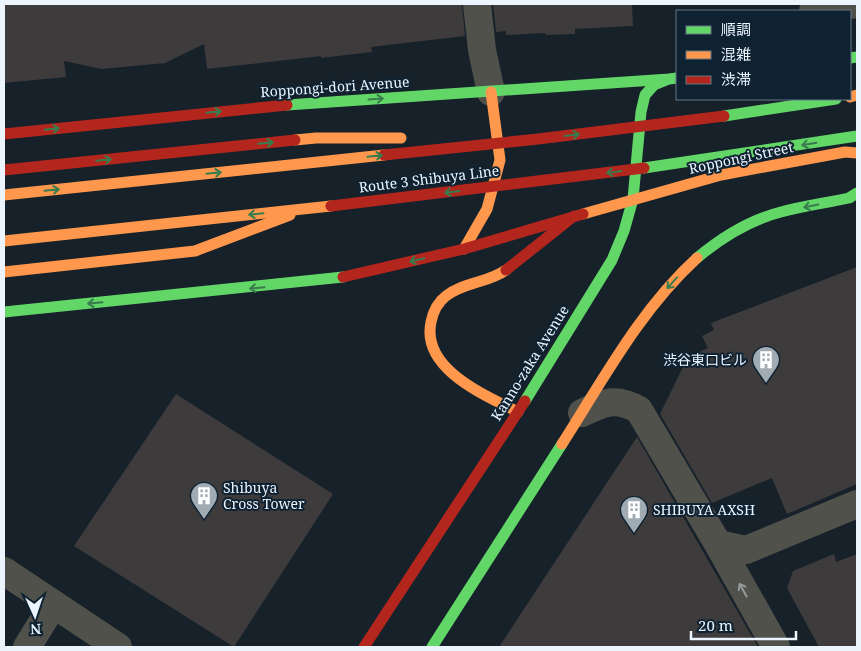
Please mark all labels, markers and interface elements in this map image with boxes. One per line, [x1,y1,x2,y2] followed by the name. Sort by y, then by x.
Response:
[676,10,851,100] legend
[721,19,751,39] text: 順調
[721,44,751,64] text: 混雑
[721,69,751,89] text: 渋滞
[260,72,410,101] street label: Roppongi-dori Avenue
[368,94,384,104] one-way arrow
[206,108,222,117] one-way arrow
[44,124,60,134] one-way arrow
[563,130,579,140] one-way arrow
[687,137,795,178] street label: Roppongi Street
[258,138,274,148] one-way arrow
[801,140,817,150] one-way arrow
[367,151,383,161] one-way arrow
[96,155,112,164] one-way arrow
[358,160,500,197] street label: Route 3 Shibuya Line
[606,167,622,177] one-way arrow
[206,168,222,178] one-way arrow
[44,185,60,195] one-way arrow
[445,187,461,197] one-way arrow
[803,202,819,211] one-way arrow
[248,210,264,219] one-way arrow
[409,256,425,265] one-way arrow
[666,276,678,289] one-way arrow
[249,283,265,293] one-way arrow
[87,298,103,308] one-way arrow
[486,301,573,424] street label: Kanno-zaka Avenue
[751,345,781,384] building icon: 渋谷東口ビル
[663,350,747,369] place label: 渋谷東口ビル
[223,478,305,513] place label: Shibuya Cross Tower
[189,481,219,520] building icon: Shibuya Cross Tower
[619,495,649,534] building icon: SHIBUYA AXSH
[653,500,755,519] place label: SHIBUYA AXSH
[738,583,748,597] one-way arrow
[10,591,60,641] north arrow
[691,608,796,640] scale bar
[698,615,733,635] text: 20 m
[30,620,42,639] text: N

